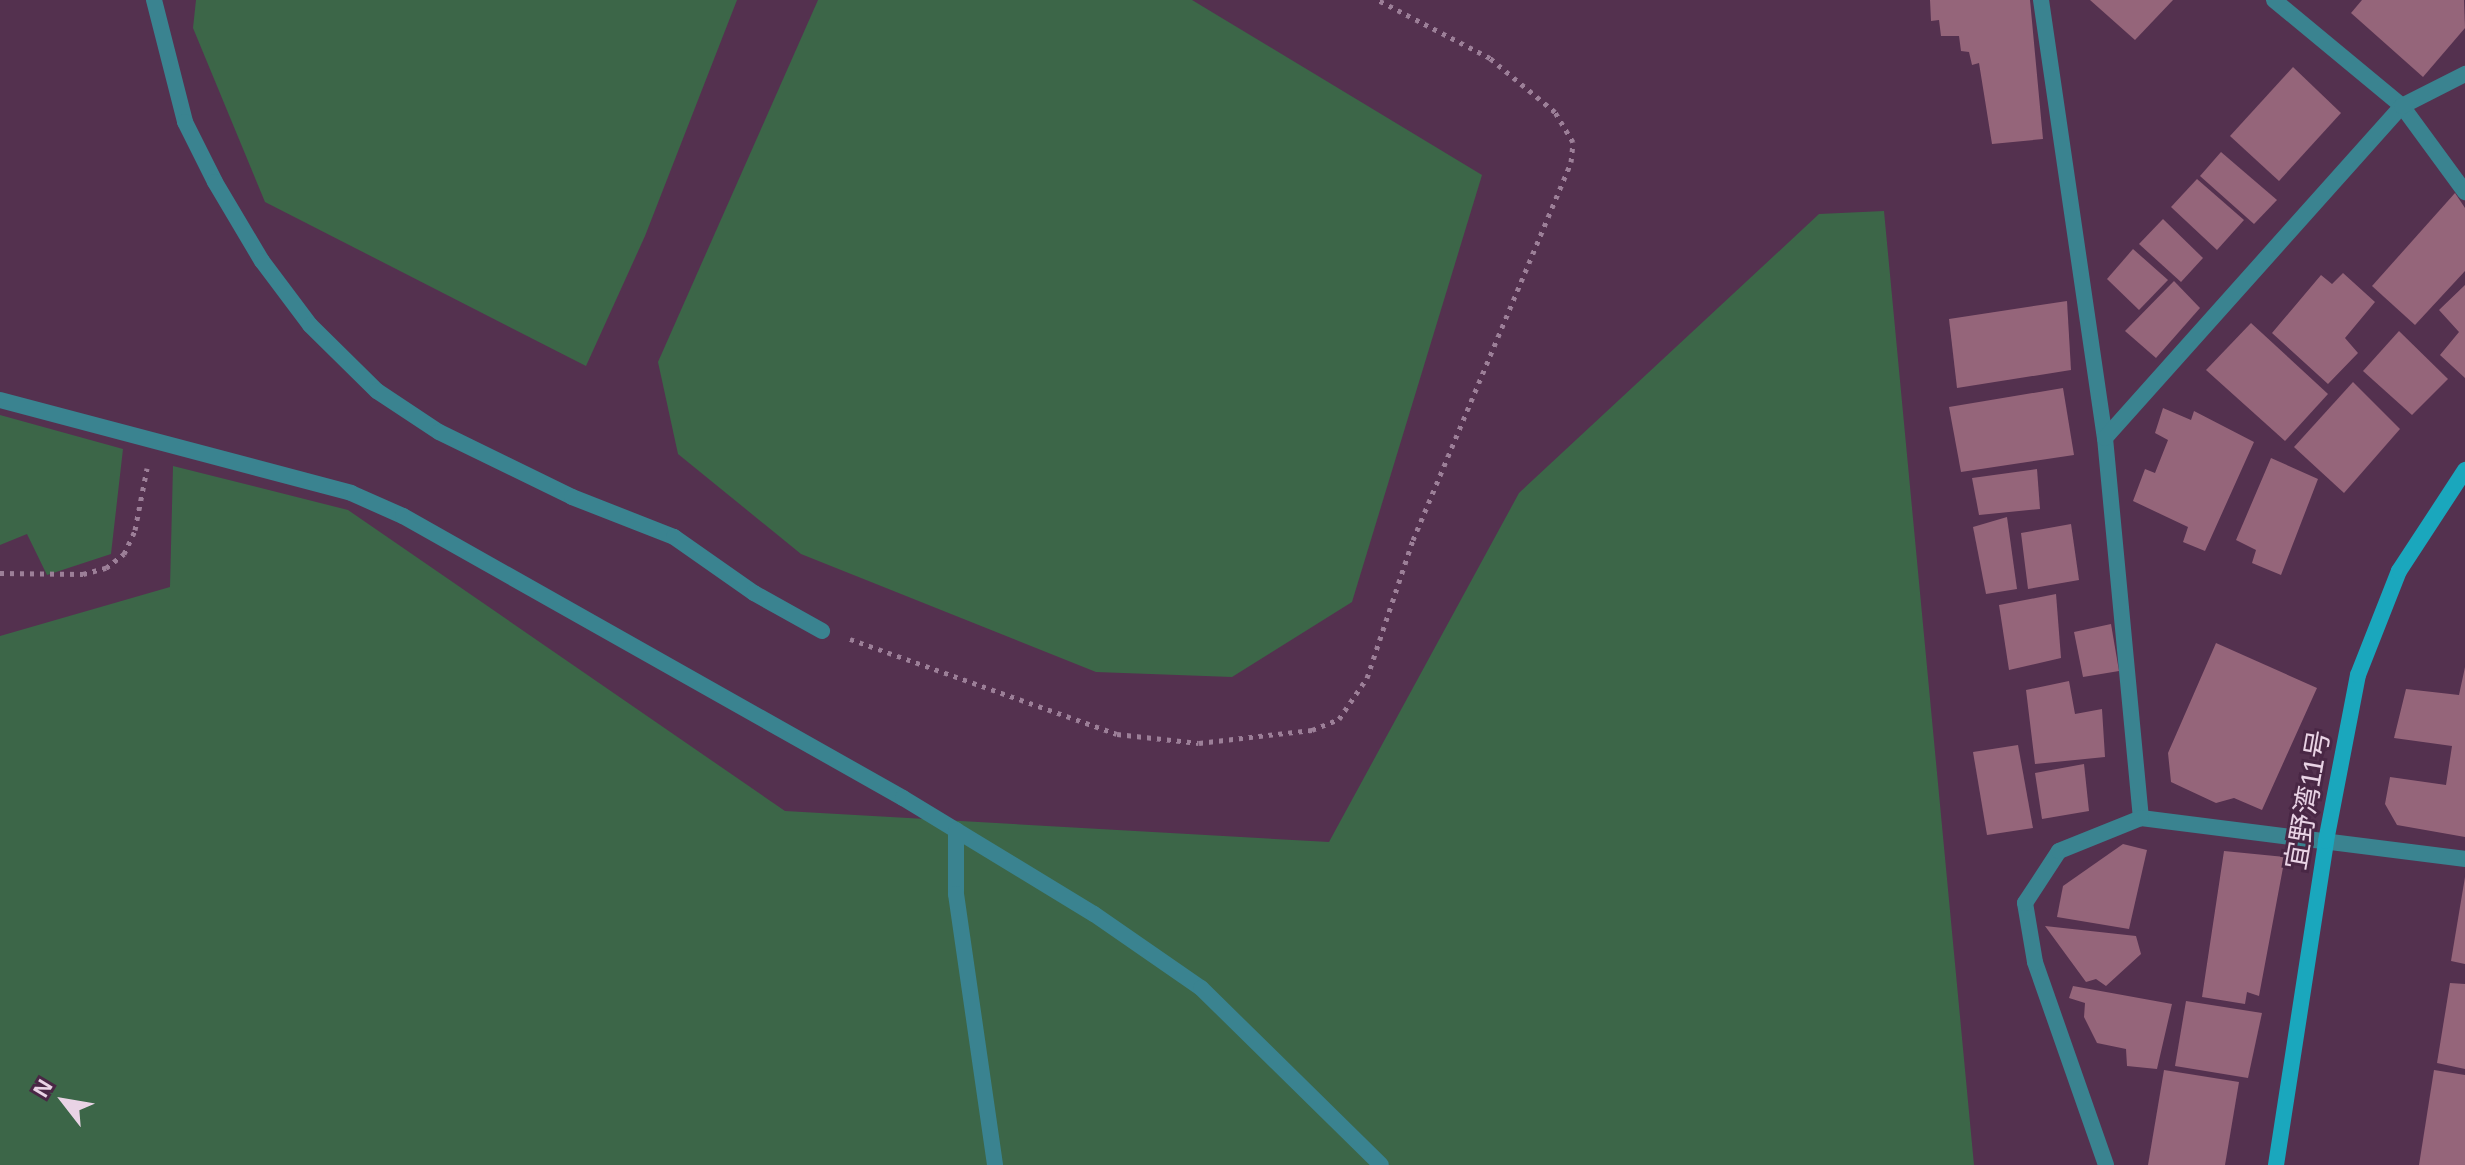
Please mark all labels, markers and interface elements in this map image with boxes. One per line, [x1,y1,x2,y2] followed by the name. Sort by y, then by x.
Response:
[2279,728,2337,872] street label: 宜野湾11号
[24,1061,104,1141] north arrow
[28,1075,58,1102] text: N

